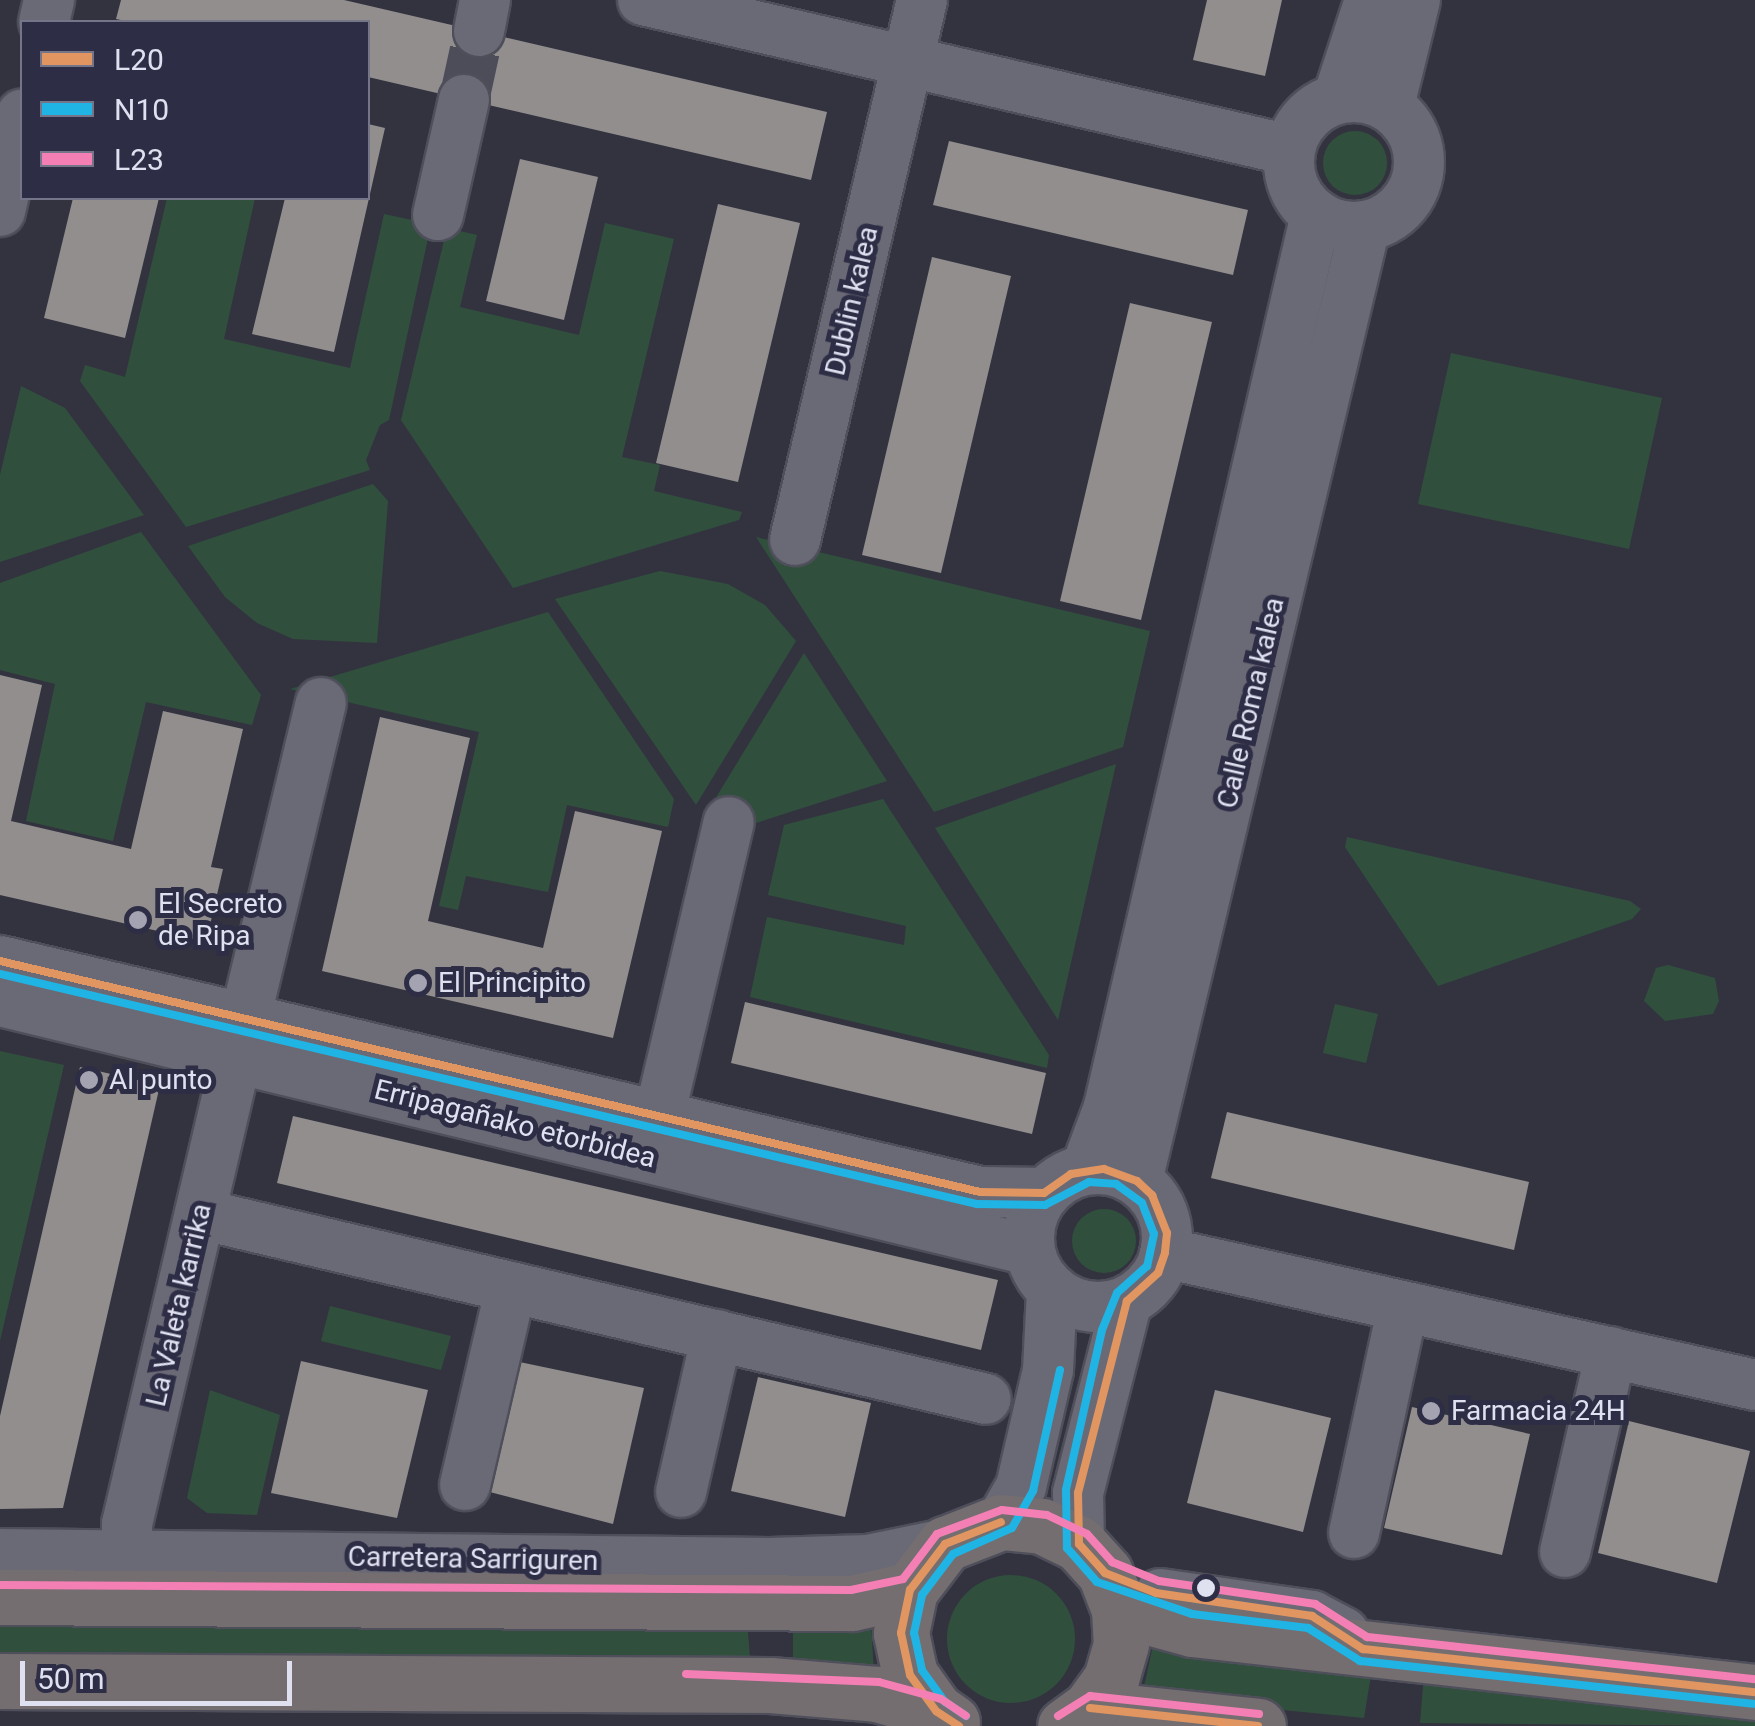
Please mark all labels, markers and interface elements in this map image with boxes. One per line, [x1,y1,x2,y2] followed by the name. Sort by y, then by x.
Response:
[20,20,370,200] legend
[114,42,164,77] text: L20
[114,92,169,127] text: N10
[114,142,164,177] text: L23
[819,223,885,379] street label: Dublin kalea
[1210,594,1292,812] street label: Calle Roma kalea
[158,887,283,953] place label: El Secreto de Ripa
[127,909,149,931] marker: El Secreto de Ripa
[438,966,586,1000] place label: El Principito
[407,972,429,994] marker: El Principito
[109,1063,212,1097] place label: Al punto
[78,1069,100,1091] marker: Al punto
[371,1073,659,1175] street label: Erripagañako etorbidea
[139,1200,219,1410] street label: La Valeta karrika
[1451,1394,1626,1428] place label: Farmacia 24H
[1420,1400,1442,1422] marker: Farmacia 24H
[347,1540,599,1578] street label: Carretera Sarriguren
[1196,1578,1216,1598] unlabelled marker
[25,1641,298,1703] scale bar
[37,1661,104,1696] text: 50 m

